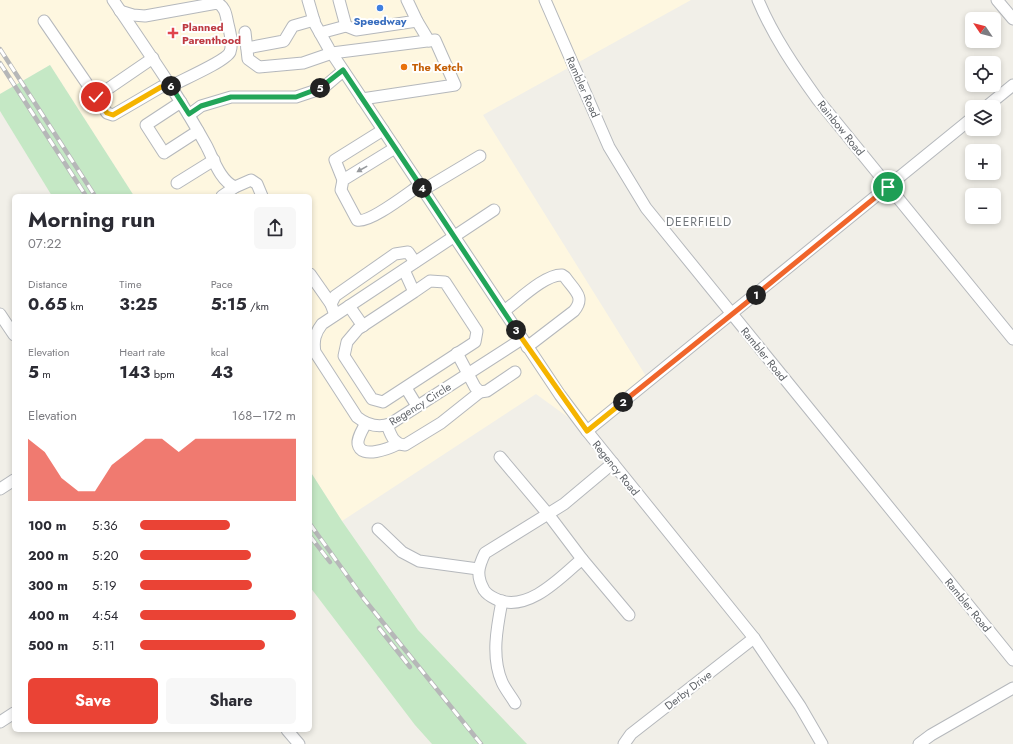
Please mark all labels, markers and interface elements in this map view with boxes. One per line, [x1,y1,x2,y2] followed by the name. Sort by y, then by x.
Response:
[375,3,385,13] marker: Speedway
[965,12,1001,48] north arrow
[965,12,1001,224] map controls
[353,13,407,29] place label: Speedway
[182,19,241,48] place label: Planned Parenthood
[167,27,179,39] marker: Planned Parenthood
[562,54,604,120] street label: Rambler Road
[965,56,1001,92] button: locate
[412,59,463,75] place label: The Ketch
[399,62,409,72] marker: The Ketch
[161,76,181,96] pin: 6
[167,78,175,94] text: 6
[310,78,330,98] pin: 5
[79,80,113,114] pin
[316,80,324,96] text: 5
[85,86,107,108] icon: check
[814,97,868,159] street label: Rainbow Road
[965,100,1001,136] button: layers
[965,144,1001,180] button: +
[356,165,368,172] one-way arrow
[871,170,905,204] pin
[877,176,899,198] icon: arrive
[412,178,432,198] pin: 4
[418,180,426,196] text: 4
[965,188,1001,224] button: −
[28,203,155,235] text: Morning run
[254,207,296,249] button: share
[666,213,732,231] district label: DEERFIELD
[28,234,61,253] text: 07:22
[28,276,67,292] text: Distance
[119,276,142,292] text: Time
[211,276,233,292] text: Pace
[746,285,766,305] pin: 1
[753,287,759,303] text: 1
[28,292,67,316] text: 0.65
[119,292,157,316] text: 3:25
[211,292,247,316] text: 5:15
[67,298,84,314] text: km
[247,298,269,314] text: /km
[506,320,526,340] pin: 3
[513,322,519,338] text: 3
[737,324,791,384] street label: Rambler Road
[28,344,70,360] text: Elevation
[119,344,165,360] text: Heart rate
[211,344,228,360] text: kcal
[28,360,39,384] text: 5
[119,360,150,384] text: 143
[211,360,233,384] text: 43
[39,366,51,382] text: m
[150,366,175,382] text: bpm
[386,378,454,429] street label: Regency Circle
[613,392,633,412] pin: 2
[619,394,627,410] text: 2
[28,406,77,425] text: Elevation
[232,406,296,425] text: 168–172 m
[589,437,643,499] street label: Regency Road
[28,516,66,535] text: 100 m
[92,516,118,535] text: 5:36
[28,546,68,565] text: 200 m
[92,546,118,565] text: 5:20
[941,575,995,635] street label: Rambler Road
[28,576,68,595] text: 300 m
[92,576,117,595] text: 5:19
[28,606,69,625] text: 400 m
[92,606,118,625] text: 4:54
[28,636,68,655] text: 500 m
[92,636,115,655] text: 5:11
[661,666,715,713] street label: Derby Drive
[28,678,158,724] button: Save
[166,678,296,724] button: Share

